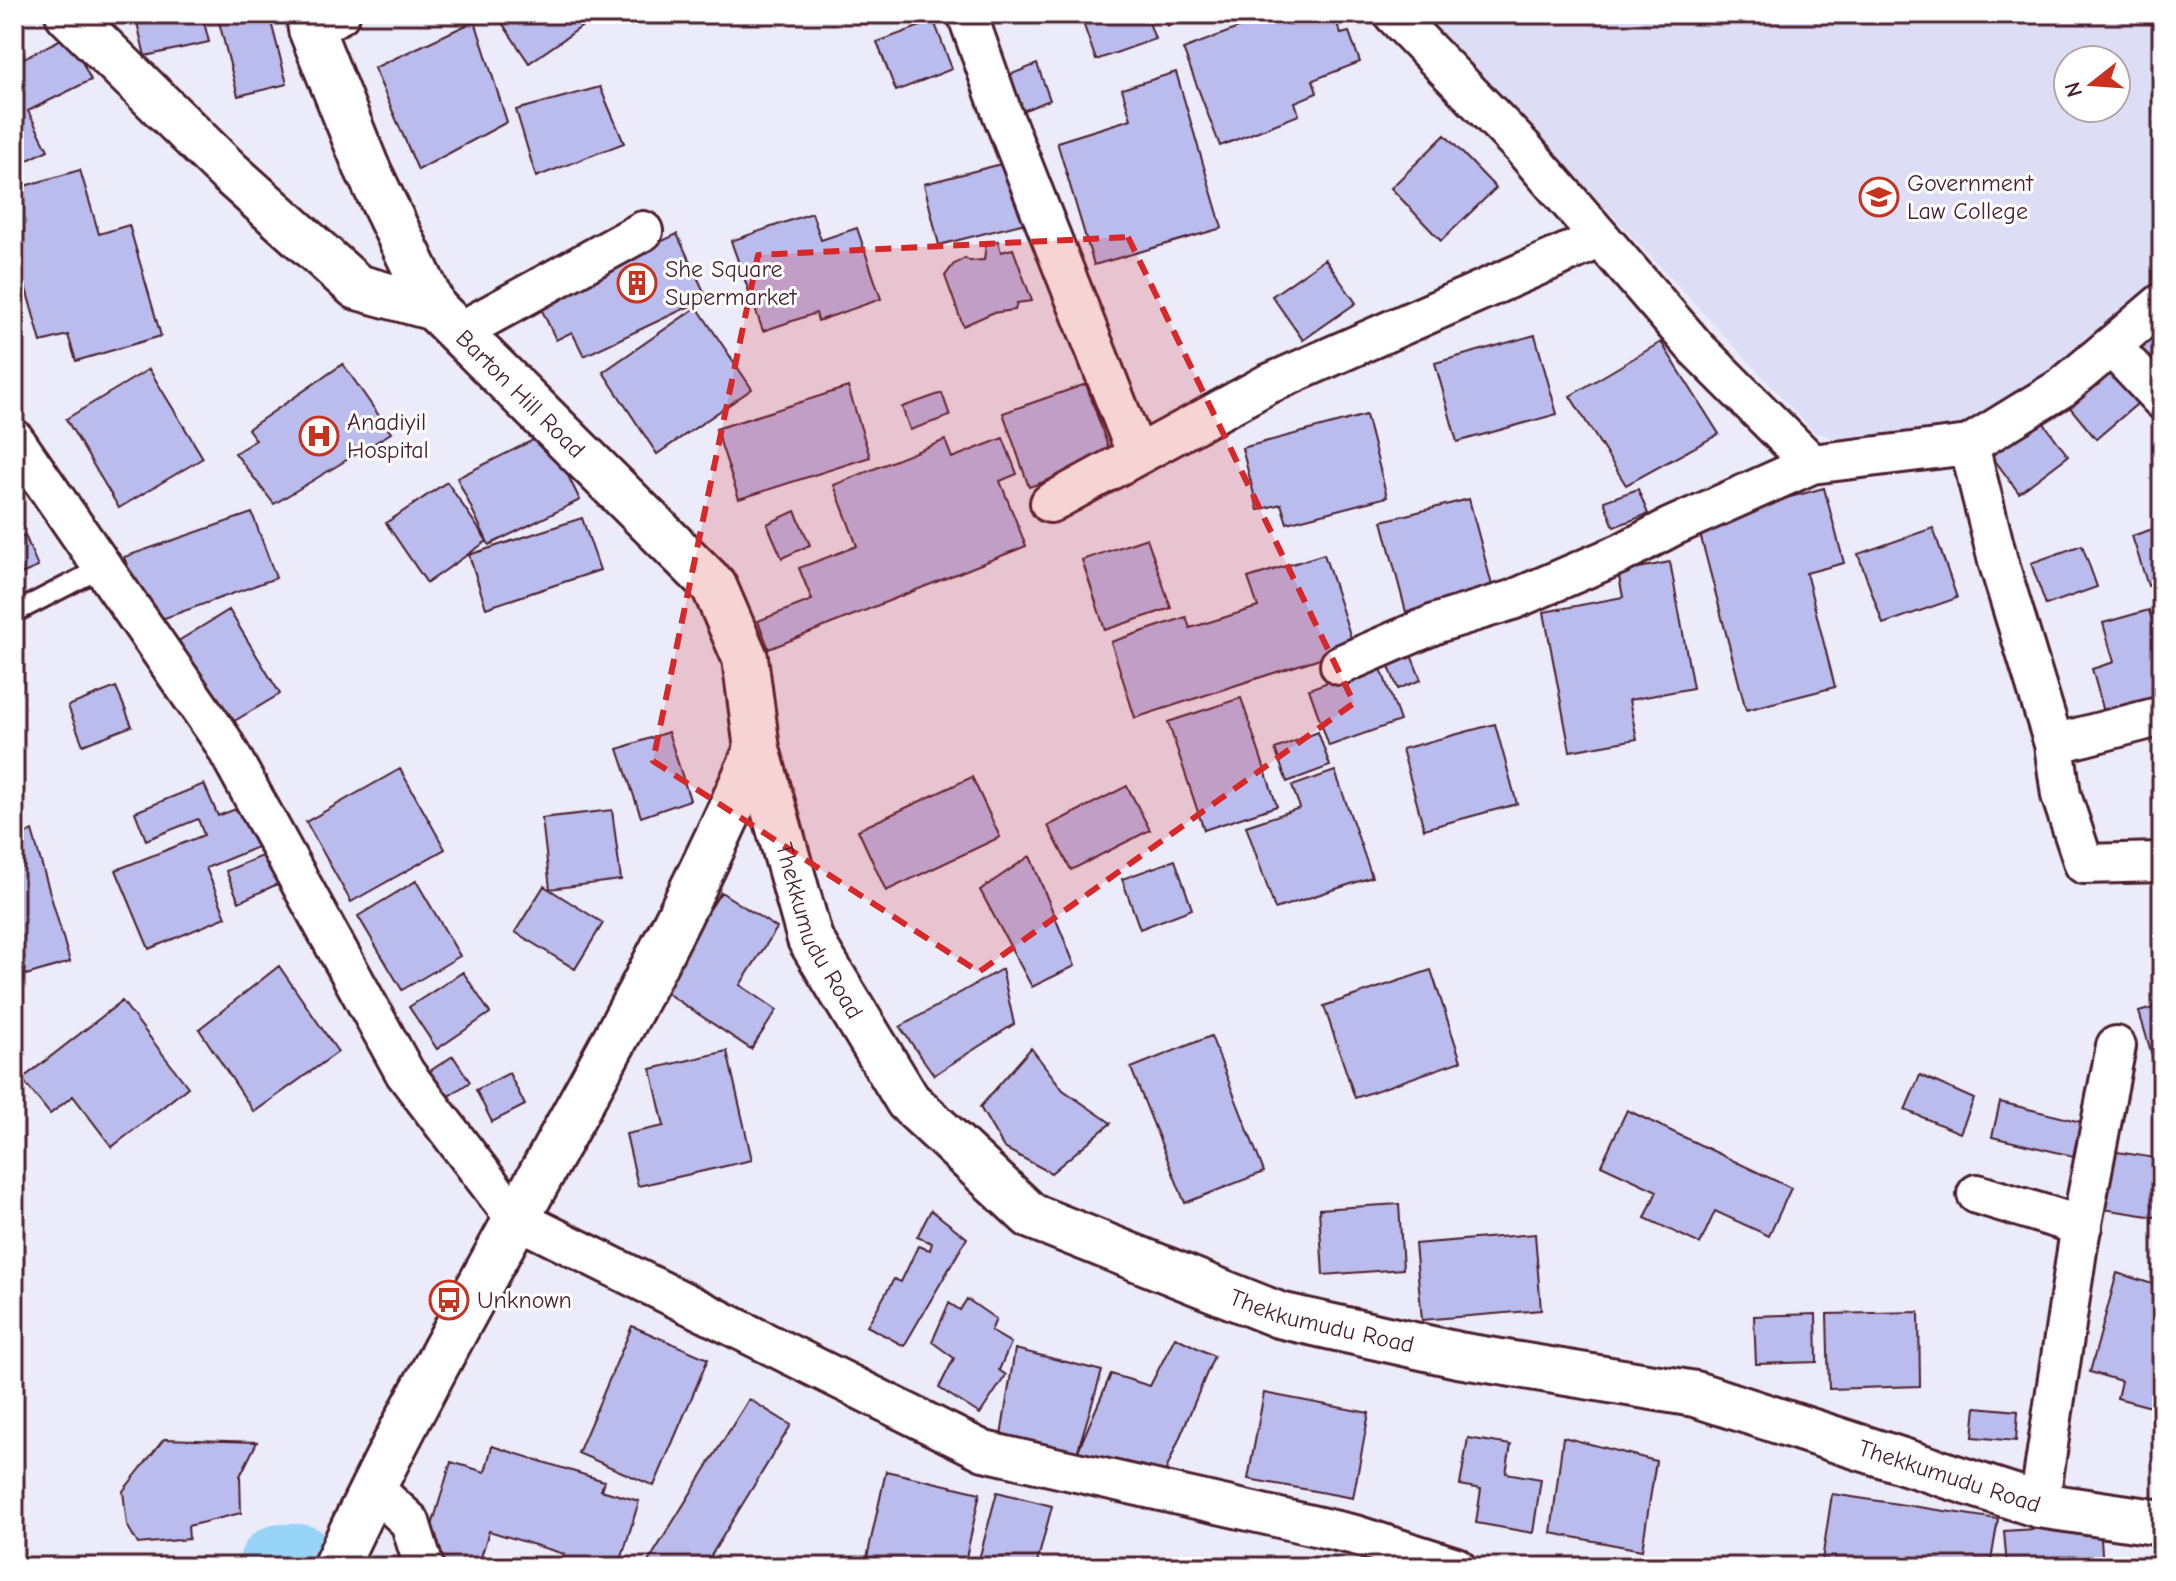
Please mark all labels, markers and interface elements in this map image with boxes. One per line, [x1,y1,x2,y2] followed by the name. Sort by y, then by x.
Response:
[2052,44,2132,124] north arrow
[2059,79,2088,100] text: N
[1907,169,2034,225] place label: Government Law College
[1858,176,1900,218] school or university icon: Government Law College
[665,255,798,311] place label: She Square Supermarket
[616,262,658,304] building icon: She Square Supermarket
[450,324,591,464] street label: Barton Hill Road
[347,408,429,464] place label: Anadiyil Hospital
[298,415,340,457] hospital icon: Anadiyil Hospital
[770,840,869,1024] street label: Thekkumudu Road
[428,1279,470,1321] bus stop icon: Unknown
[1226,1283,1417,1359] street label: Thekkumudu Road
[477,1286,572,1314] place label: Unknown
[1855,1434,2044,1519] street label: Thekkumudu Road

